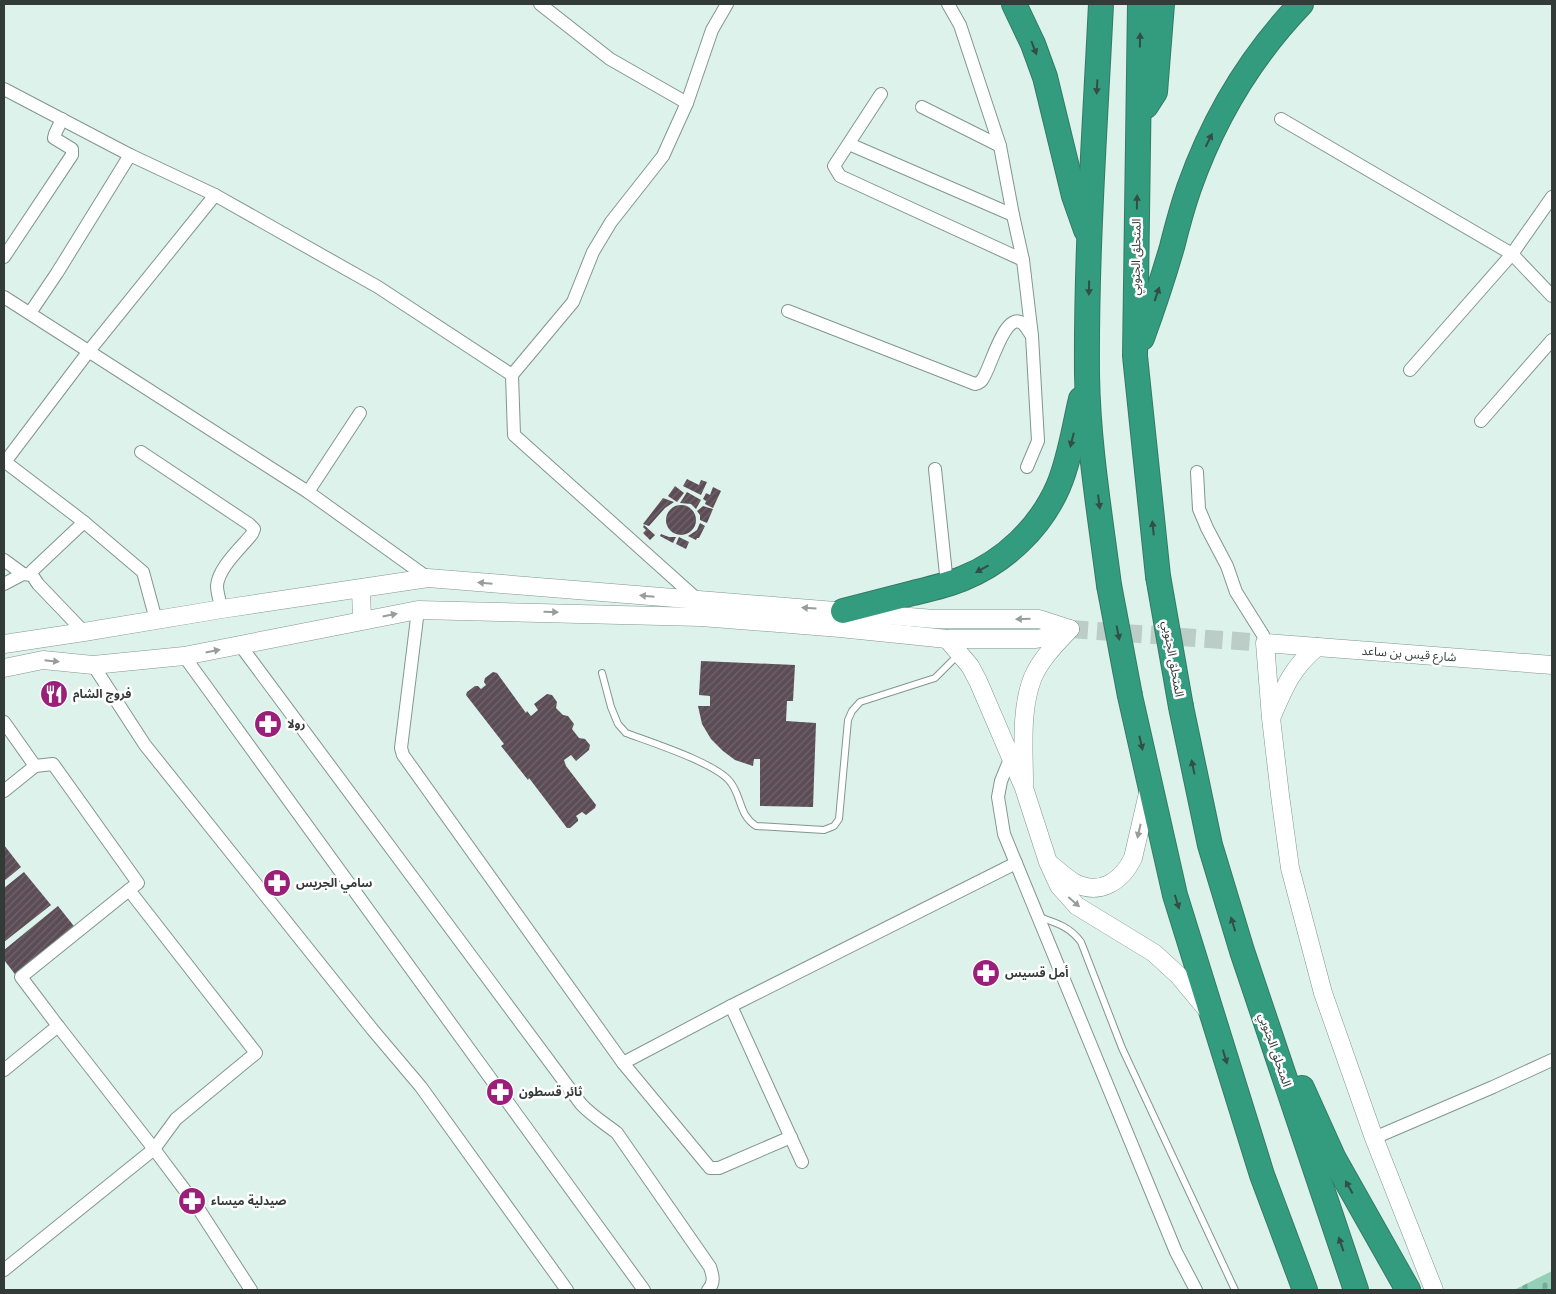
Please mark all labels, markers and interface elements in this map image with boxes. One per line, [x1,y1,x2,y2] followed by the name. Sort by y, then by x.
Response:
[1136,31,1144,47] one-way arrow
[1030,41,1038,56] one-way arrow
[1093,80,1101,96] one-way arrow
[1205,133,1213,147] one-way arrow
[1133,194,1141,210] one-way arrow
[1127,218,1146,296] street label: المتحلق الجنوبي
[1085,280,1093,296] one-way arrow
[1154,286,1162,301] one-way arrow
[1067,432,1075,447] one-way arrow
[1095,494,1103,510] one-way arrow
[1149,519,1157,535] one-way arrow
[976,564,989,573] one-way arrow
[477,579,493,587] one-way arrow
[639,592,655,600] one-way arrow
[801,604,817,612] one-way arrow
[544,608,560,616] one-way arrow
[382,611,398,619] one-way arrow
[1015,615,1031,623] one-way arrow
[1157,620,1188,699] street label: المتحلق الجنوبي
[1115,625,1123,641] one-way arrow
[1361,643,1457,666] street label: شارع قيس بن ساعد
[205,646,221,654] one-way arrow
[44,657,60,665] one-way arrow
[39,679,69,709] restaurant icon: فروج الشام
[73,686,131,703] place label: فروج الشام
[253,709,283,739] pharmacy icon: رولا
[287,716,306,731] place label: رولا
[1137,736,1145,751] one-way arrow
[1189,758,1197,774] one-way arrow
[1135,824,1143,839] one-way arrow
[262,868,292,898] pharmacy icon: سامي الجريس
[296,875,372,893] place label: سامي الجريس
[1174,894,1182,909] one-way arrow
[1067,897,1080,908] one-way arrow
[1229,916,1237,931] one-way arrow
[971,958,1001,988] pharmacy icon: أمل قسيس
[1005,965,1068,980] place label: أمل قسيس
[1253,1011,1295,1090] street label: المتحلق الجنوبي
[1222,1049,1230,1064] one-way arrow
[485,1077,515,1107] pharmacy icon: ثائر قسطون
[519,1084,582,1099] place label: ثائر قسطون
[1345,1180,1353,1194] one-way arrow
[177,1186,207,1216] pharmacy icon: صيدلية ميساء
[211,1193,287,1208] place label: صيدلية ميساء
[1336,1236,1344,1251] one-way arrow

